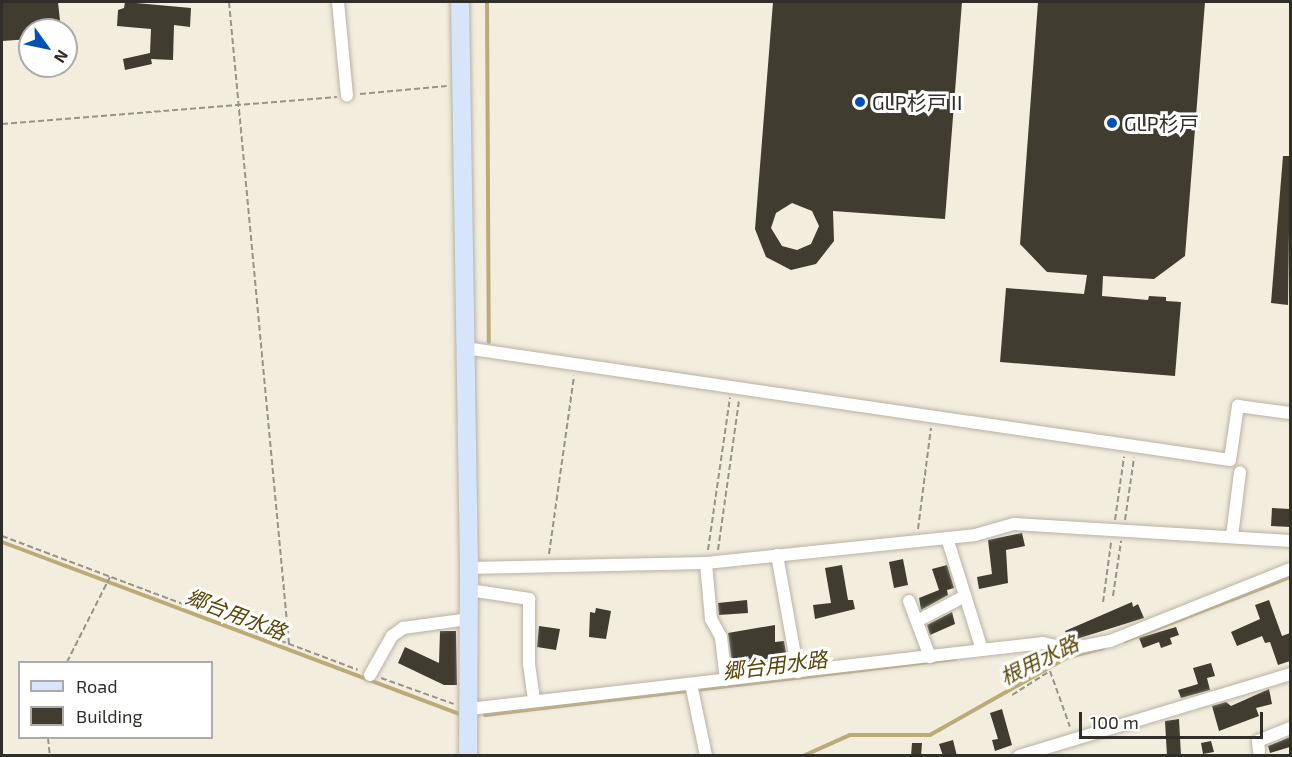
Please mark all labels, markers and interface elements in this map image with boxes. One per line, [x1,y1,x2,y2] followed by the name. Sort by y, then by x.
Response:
[18,18,78,78] north arrow
[51,47,73,67] text: N
[872,90,967,114] place label: GLP杉戸Ⅱ
[853,95,867,109] marker: GLP杉戸Ⅱ
[1124,111,1199,135] place label: GLP杉戸
[1105,116,1119,130] marker: GLP杉戸
[182,583,290,645] water label: 郷台用水路
[996,630,1082,690] water label: 根用水路
[721,646,829,684] water label: 郷台用水路
[18,661,213,739] legend
[76,675,117,697] text: Road
[1082,700,1266,738] scale bar
[76,705,143,727] text: Building
[1090,711,1139,733] text: 100 m

